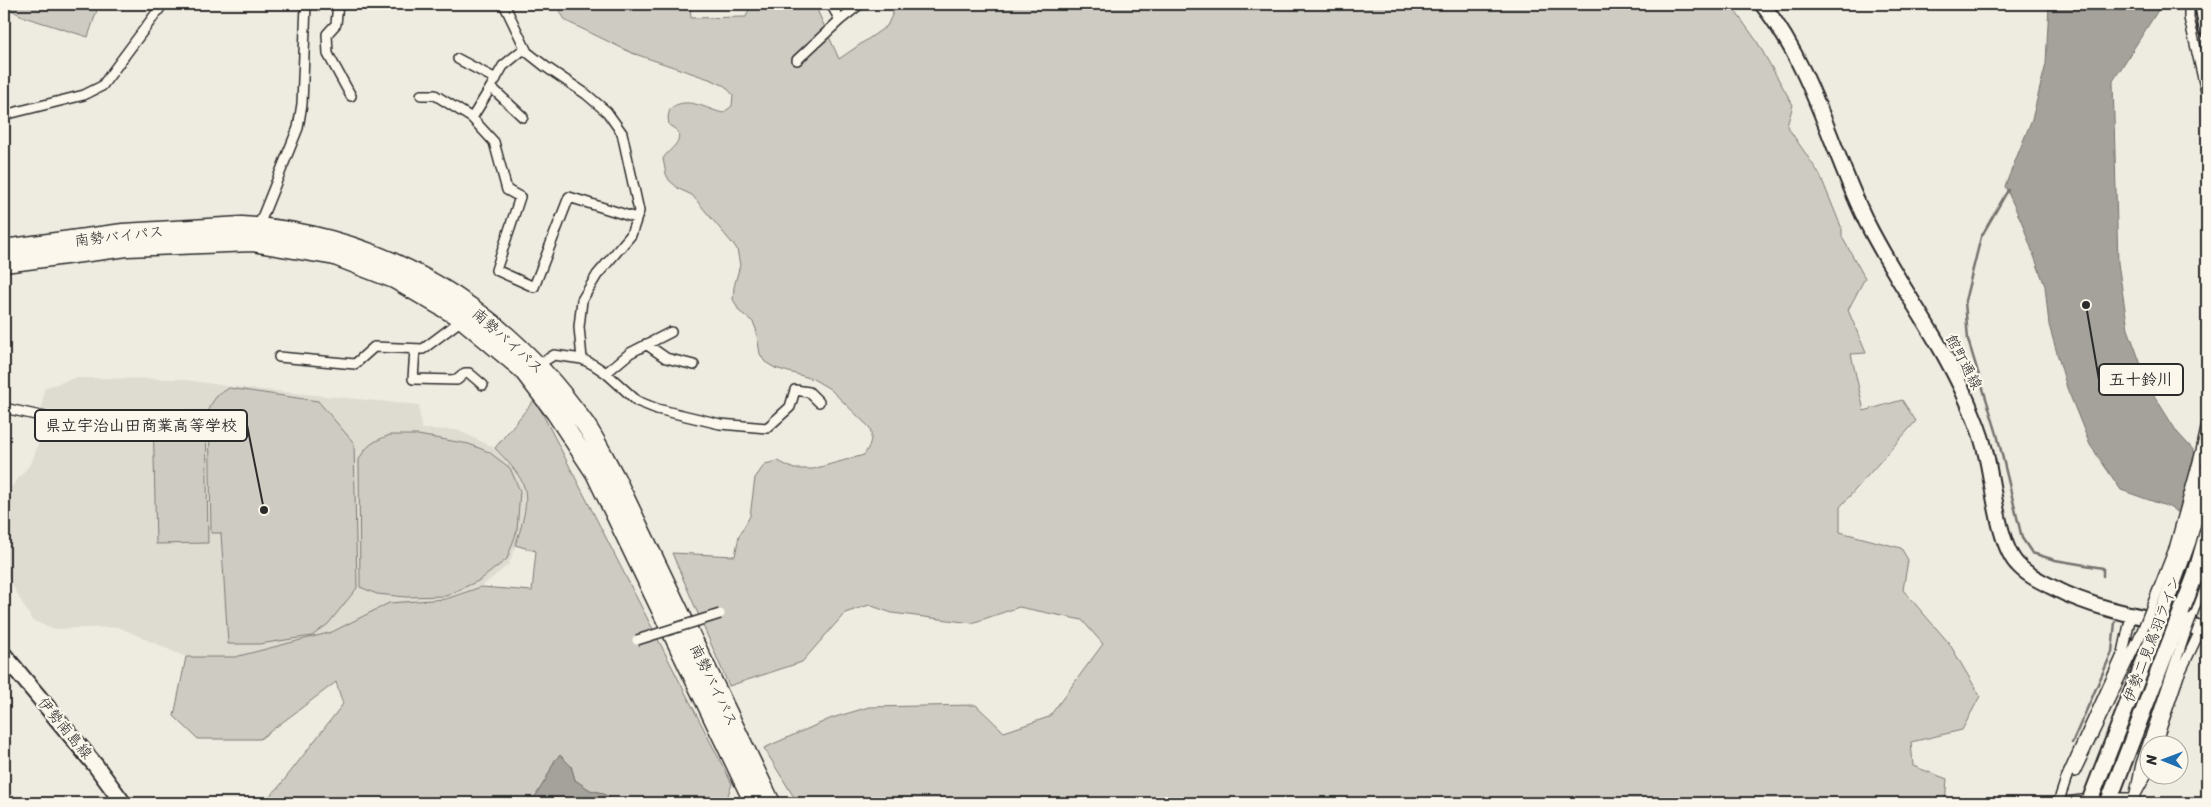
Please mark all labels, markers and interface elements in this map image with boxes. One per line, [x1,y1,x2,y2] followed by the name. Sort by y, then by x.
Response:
[73,218,165,254] street label: 南勢バイパス
[466,301,550,381] street label: 南勢バイパス
[1938,329,1990,395] street label: 館町通線
[2099,364,2183,395] callout: 五十鈴川
[2109,365,2173,394] text: 五十鈴川
[35,410,247,441] callout: 県立宇治山田商業高等学校
[45,411,237,440] text: 県立宇治山田商業高等学校
[2116,572,2188,706] street label: 伊勢二見鳥羽ライン
[683,639,745,731] street label: 南勢バイパス
[31,691,99,765] street label: 伊勢南島線
[2138,734,2188,784] north arrow
[2139,754,2164,766] text: N

